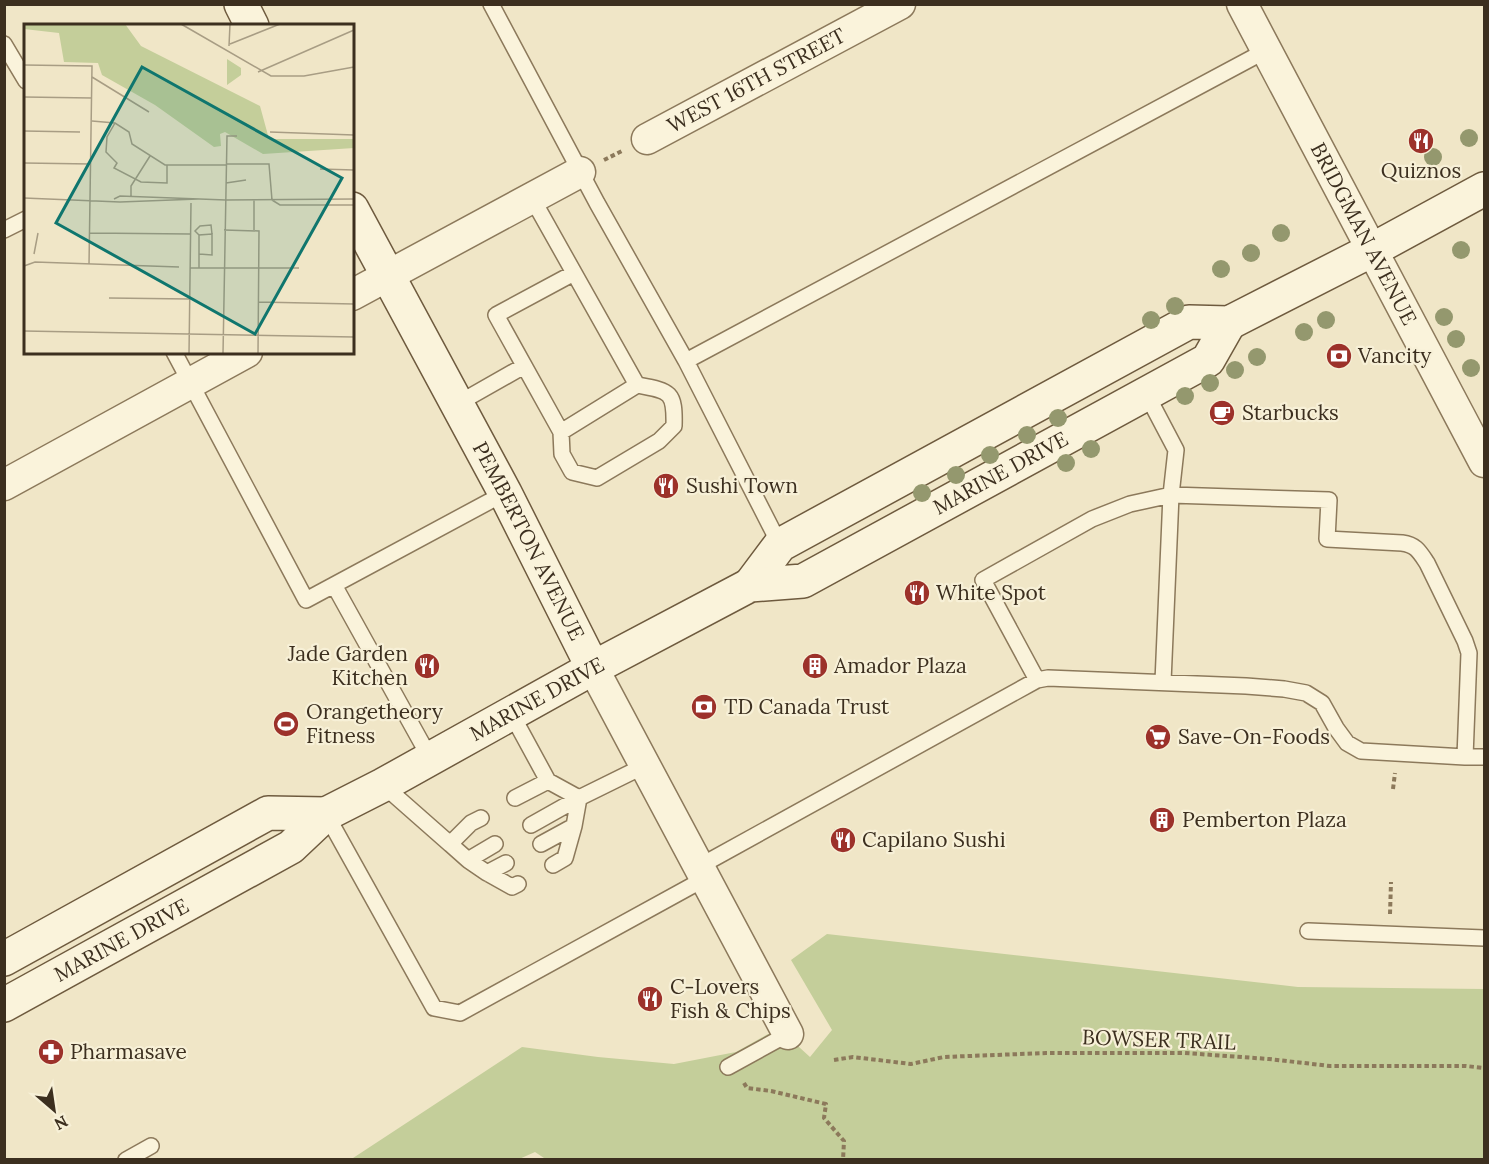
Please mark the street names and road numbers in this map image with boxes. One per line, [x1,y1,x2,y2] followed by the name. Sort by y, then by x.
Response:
[662,22,850,139] street label: WEST 16TH STREET
[1305,138,1423,330] street label: BRIDGMAN AVENUE
[928,425,1073,520] street label: MARINE DRIVE
[467,437,591,645] street label: PEMBERTON AVENUE
[465,651,609,747] street label: MARINE DRIVE
[49,892,193,988] street label: MARINE DRIVE
[1082,1023,1236,1056] street label: BOWSER TRAIL

